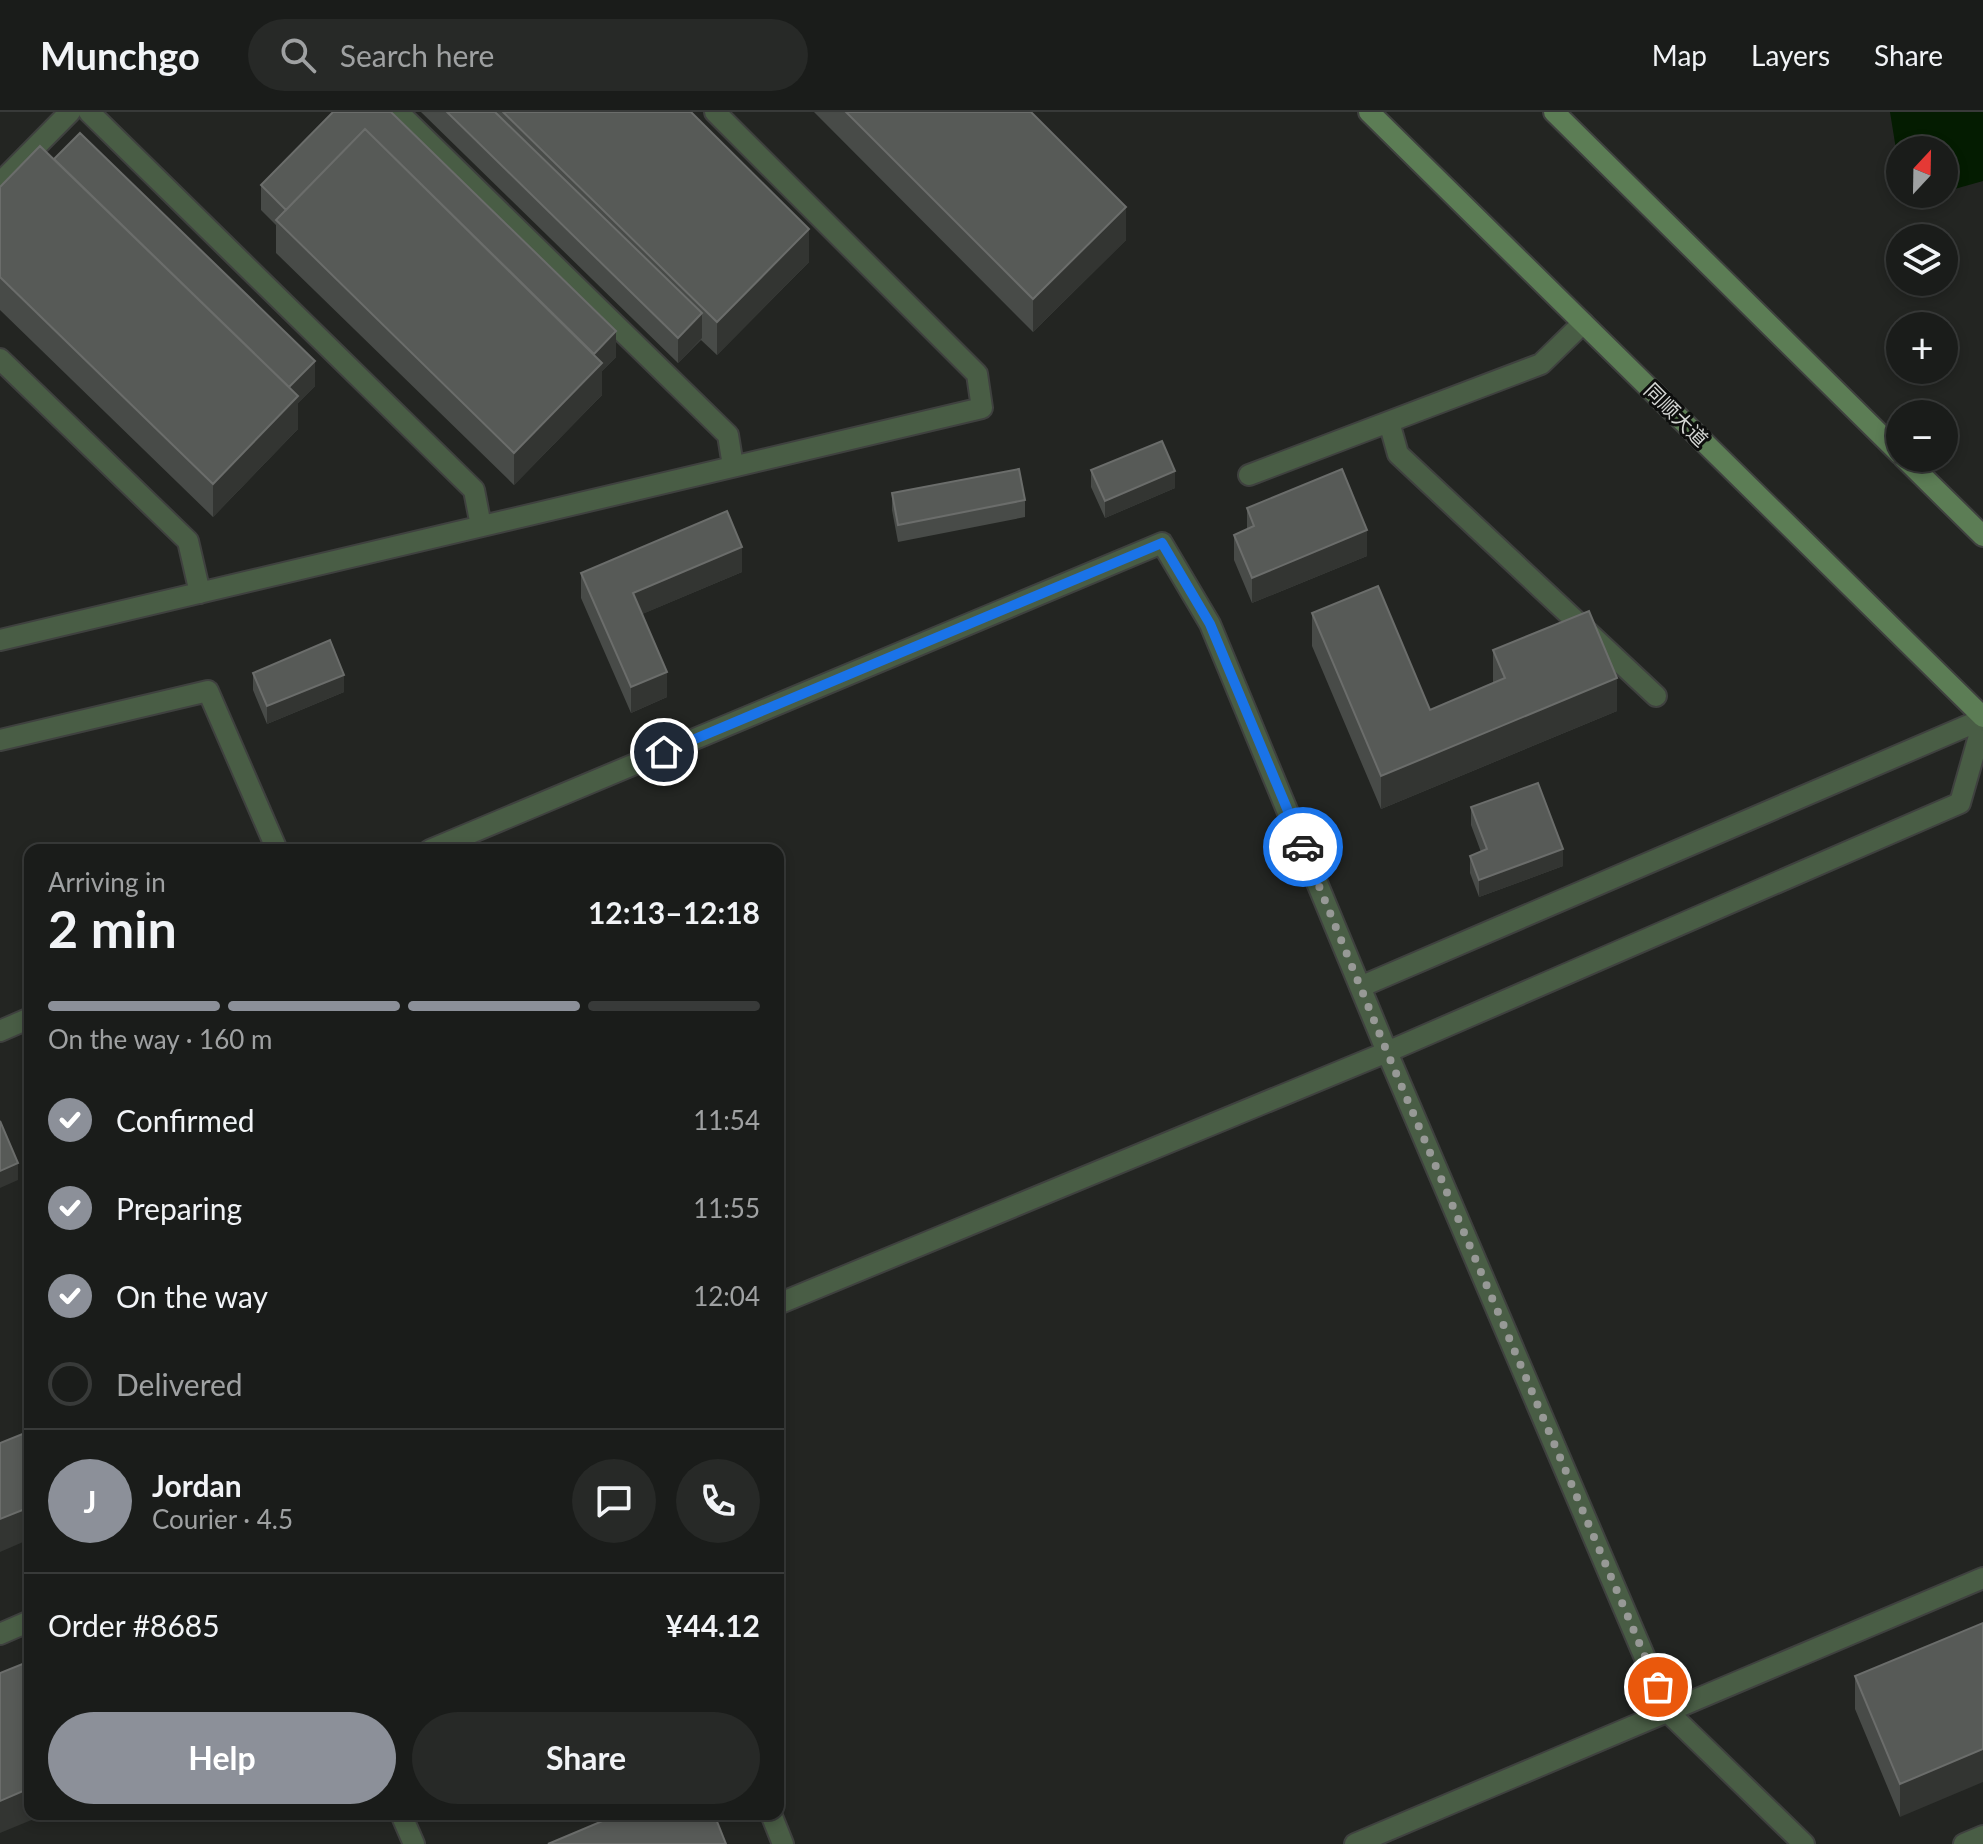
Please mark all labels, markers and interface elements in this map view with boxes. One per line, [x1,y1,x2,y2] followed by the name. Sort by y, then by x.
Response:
[248,19,808,91] search box
[40,32,200,78] text: Munchgo
[276,33,320,77] icon: search
[340,37,494,73] text: Search here
[1652,38,1707,72] text: Map
[1751,38,1830,72] text: Layers
[1874,38,1943,72] text: Share
[1886,136,1958,208] north arrow
[1886,136,1958,472] map controls
[1886,224,1958,296] button: layers
[1886,312,1958,384] button: +
[1640,378,1713,451] street label: 同顺大道
[1886,400,1958,472] button: −
[630,718,698,786] pin
[642,730,686,774] icon: home
[1263,807,1343,887] courier
[1281,825,1325,869] icon: car
[48,866,166,898] text: Arriving in
[588,894,760,930] text: 12:13–12:18
[48,897,177,959] text: 2 min
[48,1023,272,1055] text: On the way · 160 m
[48,1098,92,1142] icon: check
[116,1102,255,1138] text: Confirmed
[693,1104,760,1136] text: 11:54
[48,1186,92,1230] icon: check
[116,1190,242,1226] text: Preparing
[693,1192,760,1224] text: 11:55
[48,1274,92,1318] icon: check
[116,1278,268,1314] text: On the way
[693,1280,760,1312] text: 12:04
[116,1366,243,1402] text: Delivered
[572,1459,656,1543] button: chat
[676,1459,760,1543] button: phone
[152,1467,242,1503] text: Jordan
[84,1483,96,1519] text: J
[152,1503,293,1535] text: Courier · 4.5
[48,1607,220,1643] text: Order #8685
[666,1607,760,1643] text: ¥44.12
[1624,1653,1692,1721] pin
[1636,1665,1680,1709] icon: bag
[48,1712,396,1804] button: Help
[412,1712,760,1804] button: Share

